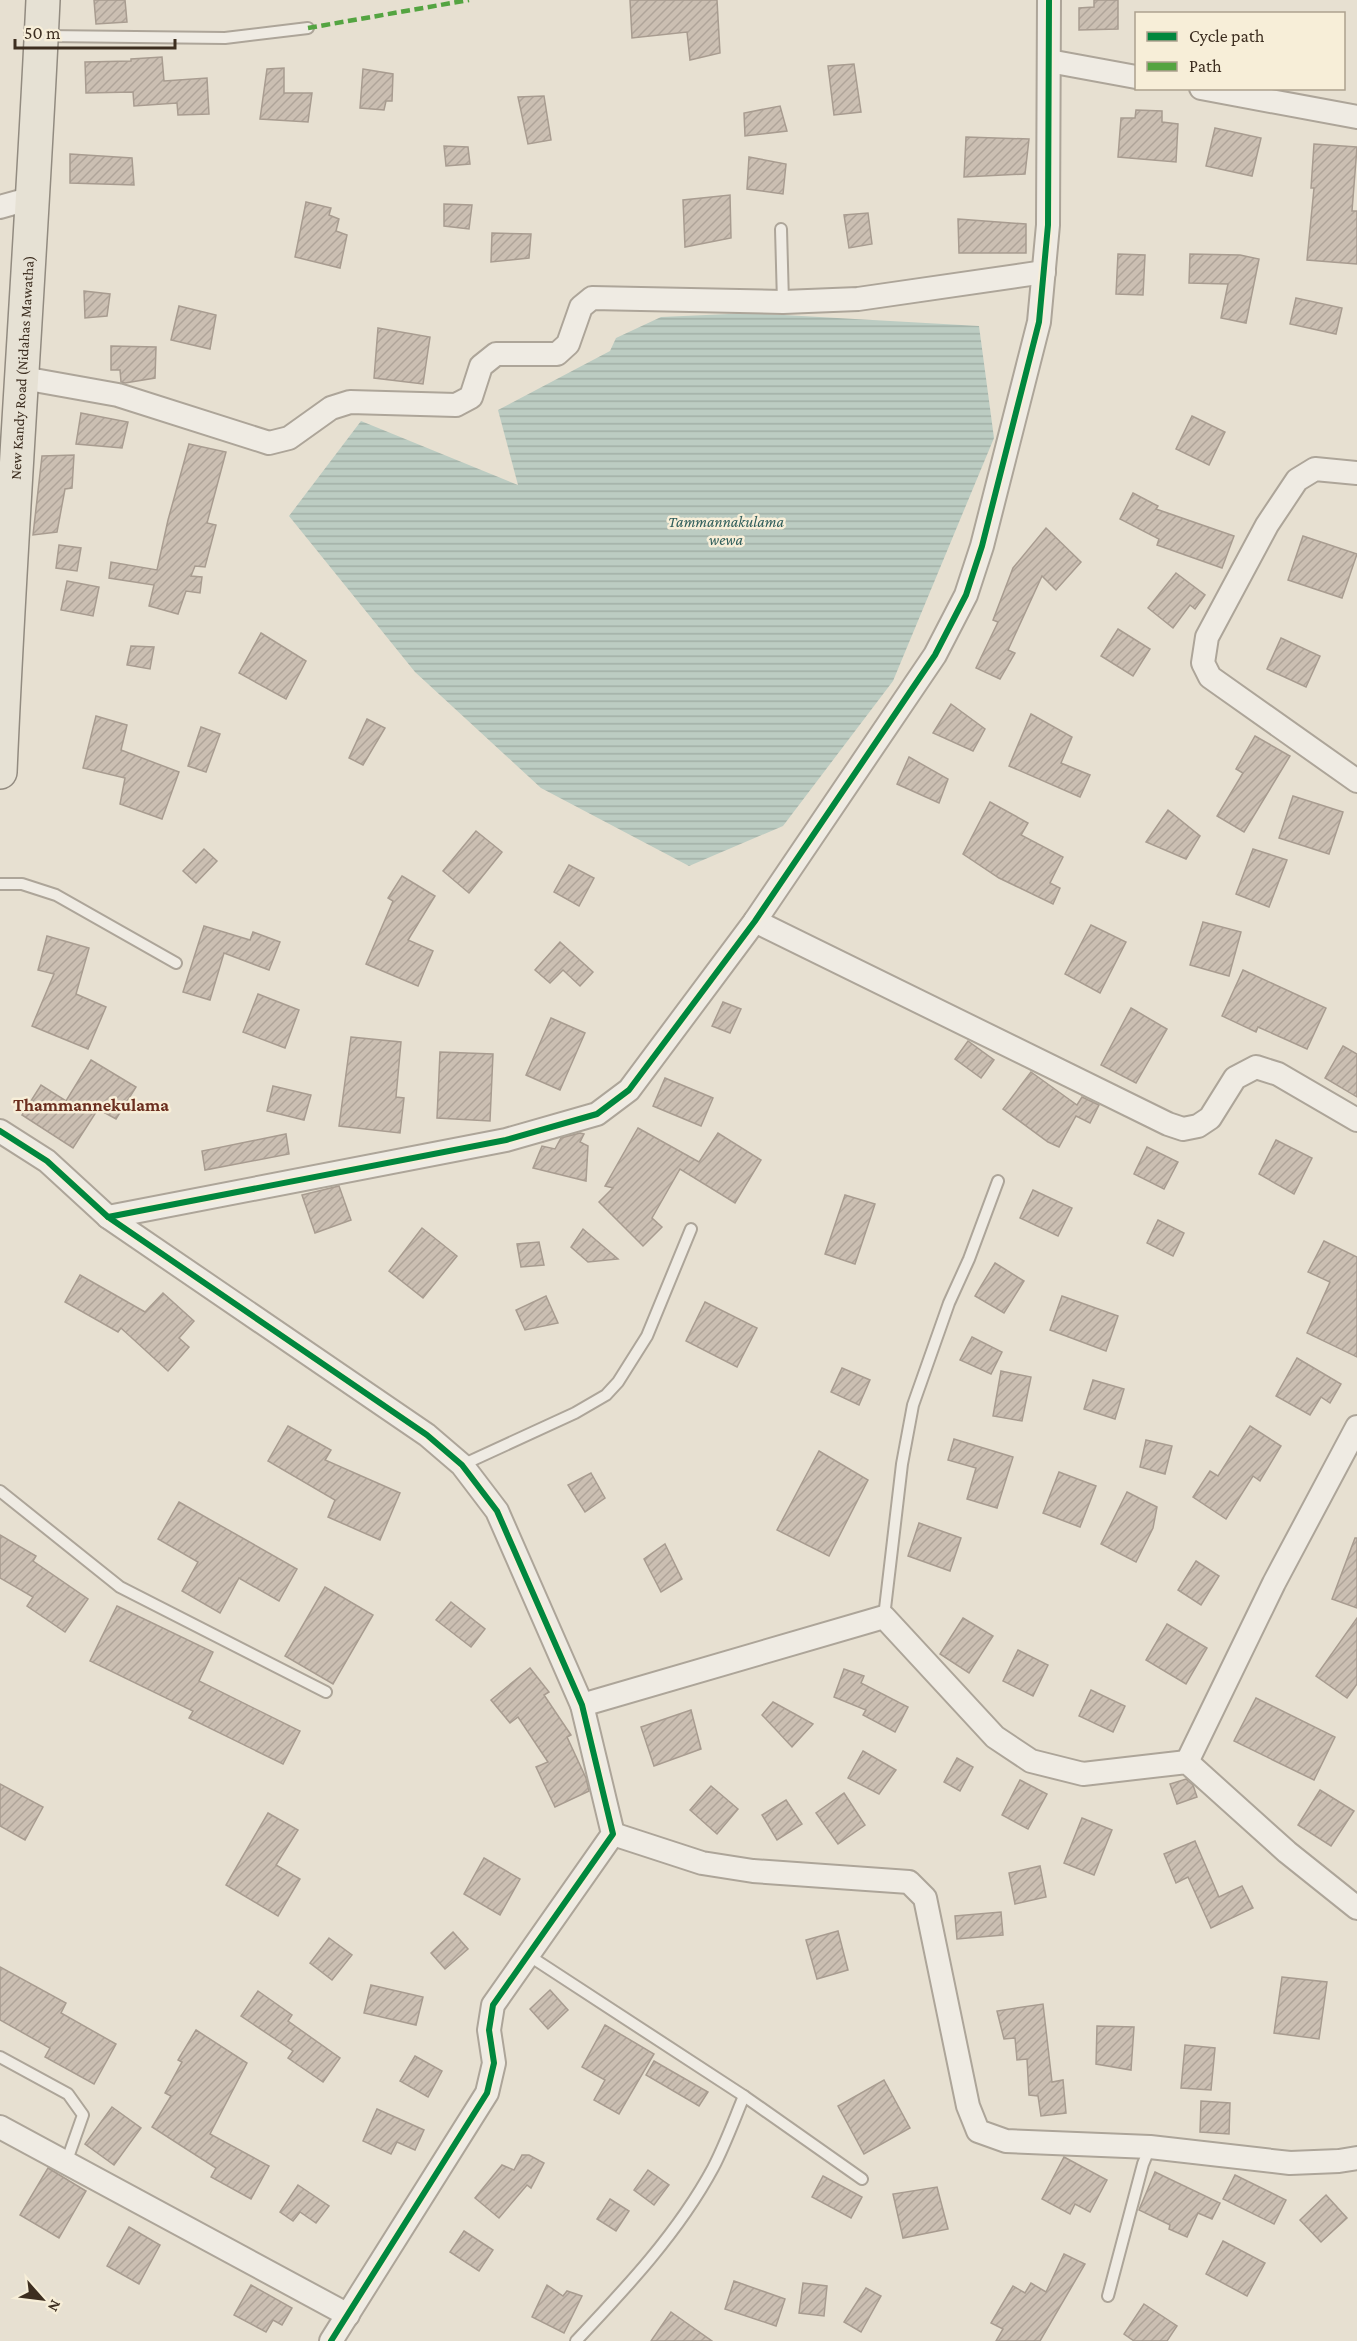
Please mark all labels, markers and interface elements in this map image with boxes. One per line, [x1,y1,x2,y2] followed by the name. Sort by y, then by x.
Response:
[15,12,176,50] scale bar
[1135,12,1345,90] legend
[24,23,61,43] text: 50 m
[1189,26,1265,46] text: Cycle path
[1189,56,1222,76] text: Path
[7,255,38,480] street label: New Kandy Road (Nidahas Mawatha)
[668,513,784,548] water label: Tammannakulama wewa
[13,1095,169,1115] district label: Thammannekulama
[12,2269,72,2329] north arrow
[45,2297,65,2315] text: N

